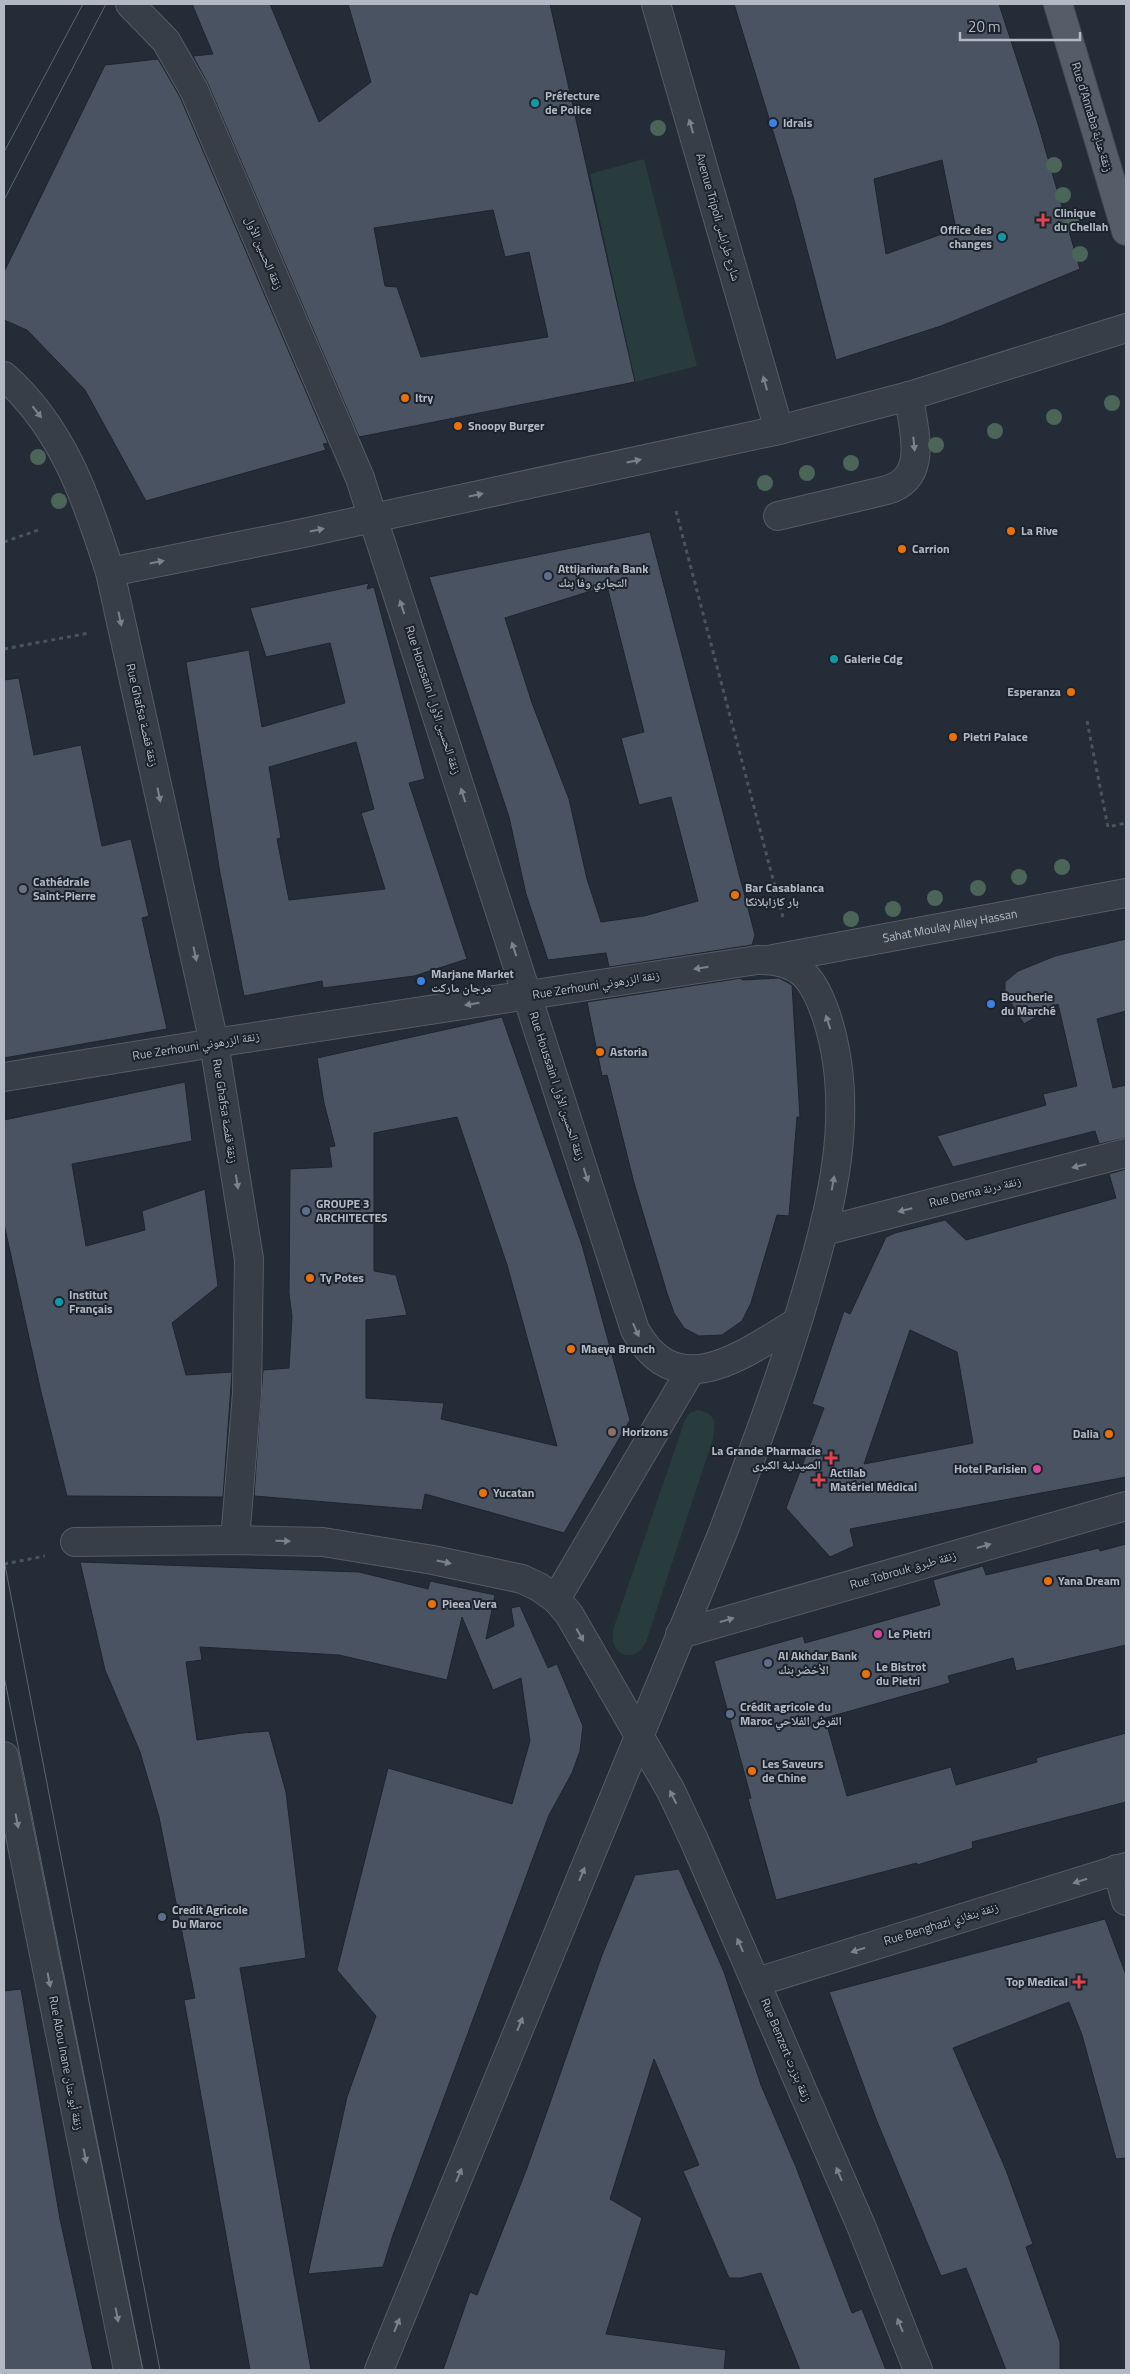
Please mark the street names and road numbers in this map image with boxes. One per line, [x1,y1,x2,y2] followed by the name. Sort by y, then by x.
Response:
[1067,60,1118,174] street label: Rue d'Annaba زنقة عنابة
[691,151,746,283] street label: Avenue Tripoli شارع طرابلس
[241,213,289,293] street label: زنقة الحسين الأول
[400,623,467,777] street label: Rue Houssain I زنقة الحسين الأول
[121,661,164,769] street label: Rue Ghafsa زنقة قفصة
[881,904,1019,947] street label: Sahat Moulay Alley Hassan
[531,965,661,1005] street label: Rue Zerhouni زنقة الزرهوني
[524,1009,591,1163] street label: Rue Houssain I زنقة الحسين الأول
[131,1026,261,1066] street label: Rue Zerhouni زنقة الزرهوني
[208,1057,243,1165] street label: Rue Ghafsa زنقة قفصة
[927,1171,1023,1212] street label: Rue Derna زنقة درنة
[847,1545,959,1594] street label: Rue Tobrouk زنقة طبرق
[881,1897,1001,1951] street label: Rue Benghazi زنقة بنغازي
[44,1994,89,2132] street label: Rue Abou Inane زنقة أبو عنان
[756,1995,817,2105] street label: Rue Benzert زنقة بنزرت

